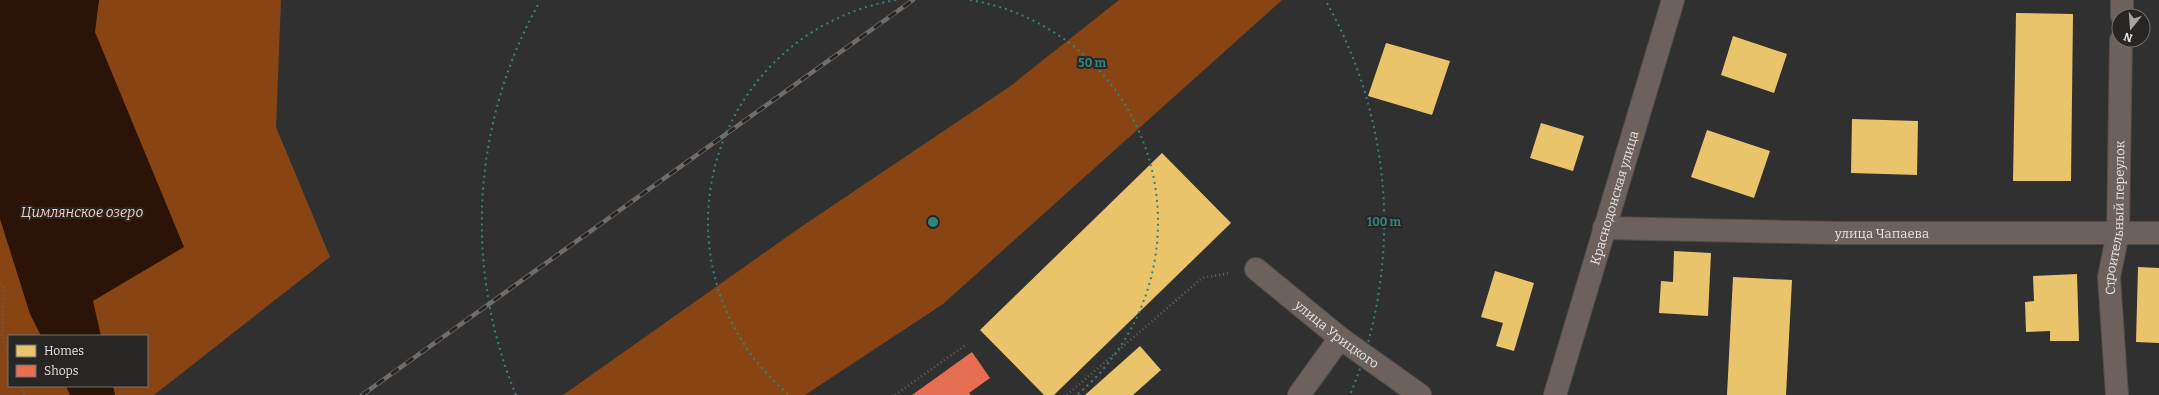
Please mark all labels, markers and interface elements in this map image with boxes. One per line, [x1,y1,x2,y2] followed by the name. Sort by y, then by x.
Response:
[2111,8,2151,48] north arrow
[2122,29,2134,45] text: N
[1078,56,1106,70] text: 50 m
[1587,129,1642,267] street label: Краснодонская улица
[2101,140,2127,295] street label: Строительный переулок
[21,204,143,221] water label: Цимлянское озеро
[926,215,940,229] centre of rings
[1367,215,1402,229] text: 100 m
[1834,226,1929,241] street label: улица Чапаева
[1291,297,1382,371] street label: улица Урицкого
[8,335,148,387] legend
[44,344,84,358] text: Homes
[44,364,79,378] text: Shops

